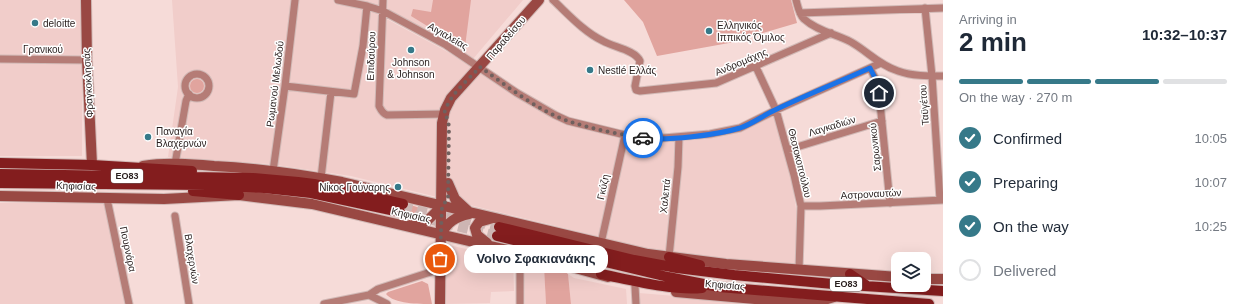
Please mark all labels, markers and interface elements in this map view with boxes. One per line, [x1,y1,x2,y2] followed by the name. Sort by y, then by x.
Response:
[959,12,1017,27] text: Arriving in
[484,14,528,62] street label: Παραδείσου
[30,18,40,28] marker: deloitte
[43,18,76,29] place label: deloitte
[426,20,470,52] street label: Αιγιαλείας
[717,20,785,43] place label: Ελληνικός Ιππικός Όμιλος
[704,26,714,36] marker: Ελληνικός Ιππικός Όμιλος
[1142,26,1227,43] text: 10:32–10:37
[959,27,1027,57] text: 2 min
[365,31,377,81] street label: Επιδαύρου
[264,40,286,128] street label: Ρωμανού Μελωδού
[23,44,63,55] street label: Γρανικού
[406,45,416,55] marker: Johnson & Johnson
[713,46,769,78] street label: Ανδρομάχης
[81,48,95,118] street label: Φραγκοκλησιάς
[387,57,435,80] place label: Johnson & Johnson
[585,65,595,75] marker: Nestlé Ελλάς
[598,65,656,76] place label: Nestlé Ελλάς
[862,76,896,110] pin
[868,82,890,104] icon: home
[917,84,931,126] street label: Ταϋγέτου
[959,90,1072,105] text: On the way · 270 m
[807,114,857,138] street label: Λαγκαδιών
[623,118,663,158] courier
[867,122,883,172] street label: Σαρωνικού
[156,126,207,149] place label: Παναγία Βλαχερνών
[632,127,654,149] icon: car
[786,127,814,199] street label: Θεοτοκοπούλου
[959,127,981,149] icon: check
[993,130,1062,147] text: Confirmed
[1194,131,1227,146] text: 10:05
[143,132,153,142] marker: Παναγία Βλαχερνών
[111,169,143,183] road number: ΕΟ83
[959,171,981,193] icon: check
[595,173,612,201] street label: Γκύζη
[993,174,1058,191] text: Preparing
[1194,175,1227,190] text: 10:07
[658,178,672,214] street label: Χαλεπά
[56,180,96,192] street label: Κηφισίας
[319,182,390,193] place label: Νίκος Γούναρης
[393,182,403,192] marker: Νίκος Γούναρης
[840,187,902,201] street label: Αστροναυτών
[390,205,432,225] street label: Κηφισίας
[959,215,981,237] icon: check
[993,218,1069,235] text: On the way
[1194,219,1227,234] text: 10:25
[118,225,138,273] street label: Πουρνάρα
[183,233,201,285] street label: Βλαχερνών
[423,242,457,276] pin
[464,245,608,273] callout: Volvo Σφακιανάκης
[429,248,451,270] icon: bag
[476,251,596,266] text: Volvo Σφακιανάκης
[891,252,931,292] map controls
[891,252,931,292] button: layers
[993,262,1056,279] text: Delivered
[830,277,862,291] road number: ΕΟ83
[705,278,746,292] street label: Κηφισίας

